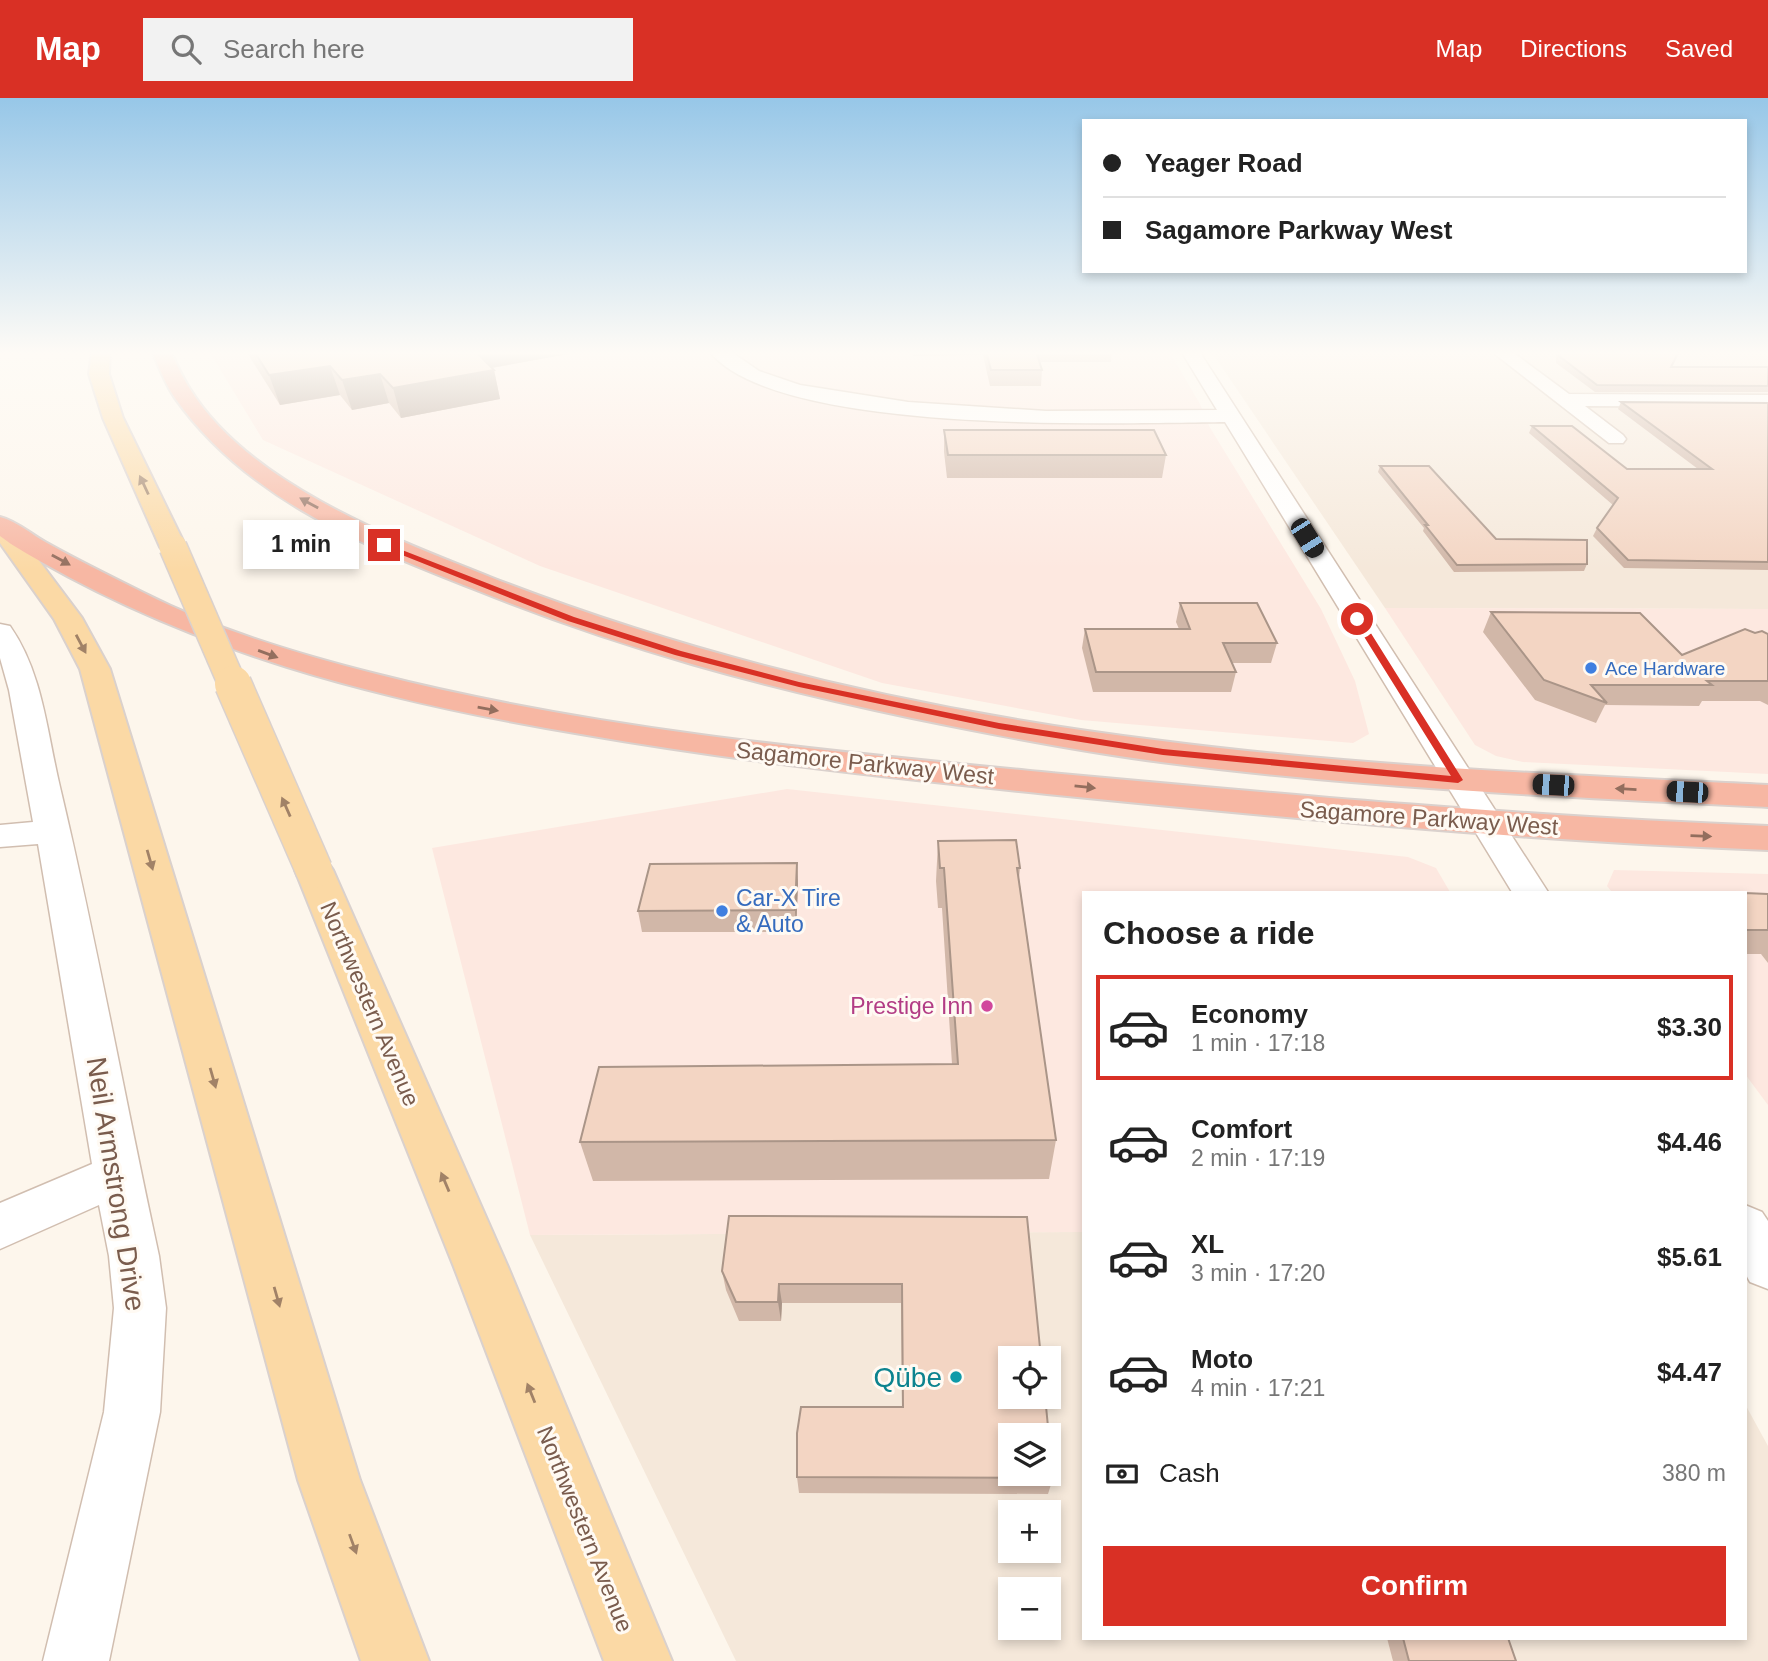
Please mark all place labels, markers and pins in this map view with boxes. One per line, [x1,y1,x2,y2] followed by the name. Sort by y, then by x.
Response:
[1605,658,1725,679] place label: Ace Hardware
[1583,660,1599,676] marker: Ace Hardware
[736,885,841,937] place label: Car-X Tire & Auto
[714,903,730,919] marker: Car-X Tire & Auto
[850,993,973,1019] place label: Prestige Inn
[979,998,995,1014] marker: Prestige Inn
[874,1362,942,1393] place label: Qübe
[948,1369,964,1385] marker: Qübe

